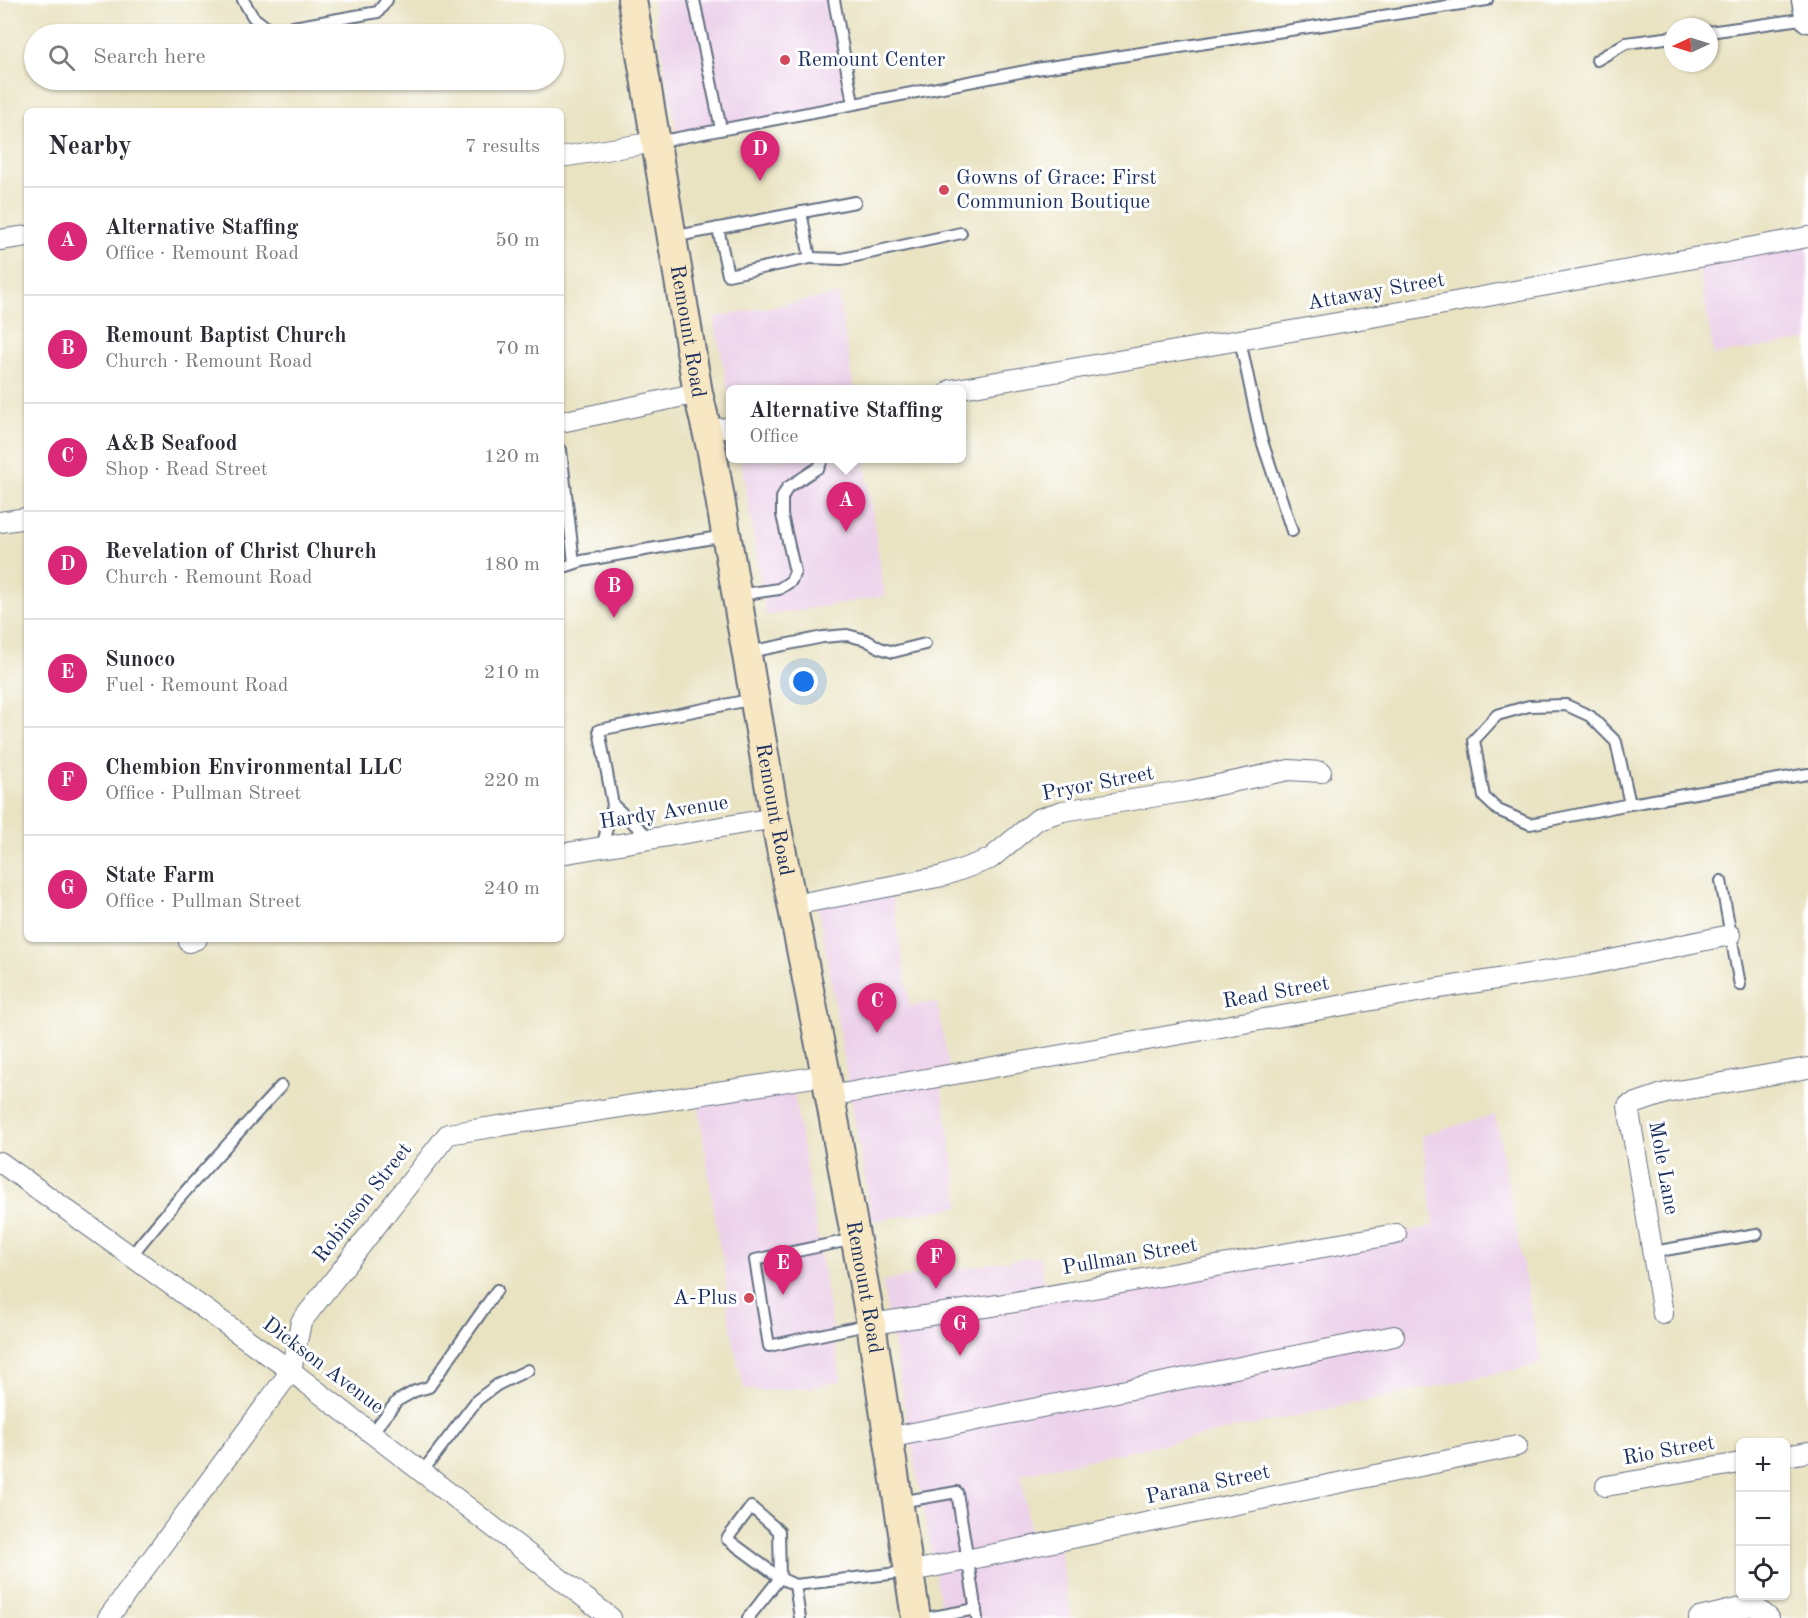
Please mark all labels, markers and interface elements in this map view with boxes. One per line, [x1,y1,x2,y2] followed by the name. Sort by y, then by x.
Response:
[1664,18,1718,72] north arrow
[24,24,564,90] search box
[45,41,78,74] icon: search
[93,46,206,68] text: Search here
[797,50,946,71] place label: Remount Center
[778,53,792,67] marker: Remount Center
[740,132,780,181] pin: D
[48,134,132,160] text: Nearby
[465,137,540,157] text: 7 results
[956,168,1157,213] place label: Gowns of Grace: First Communion Boutique
[937,183,951,197] marker: Gowns of Grace: First Communion Boutique
[105,217,299,239] text: Alternative Staffing
[60,231,75,251] text: A
[495,231,540,251] text: 50 m
[105,244,299,264] text: Office · Remount Road
[666,263,709,399] street label: Remount Road
[1306,270,1446,314] street label: Attaway Street
[105,325,347,347] text: Remount Baptist Church
[60,339,75,359] text: B
[495,339,540,359] text: 70 m
[105,352,313,372] text: Church · Remount Road
[726,385,966,463] popup
[749,400,943,422] text: Alternative Staffing
[749,427,798,447] text: Office
[105,433,238,455] text: A&B Seafood
[61,447,74,467] text: C
[484,447,540,467] text: 120 m
[105,460,268,480] text: Shop · Read Street
[826,482,866,532] pin: A
[105,541,377,563] text: Revelation of Christ Church
[60,555,75,575] text: D
[484,555,540,575] text: 180 m
[105,568,313,588] text: Church · Remount Road
[594,568,634,618] pin: B
[105,649,175,671] text: Sunoco
[61,663,74,683] text: E
[484,663,540,683] text: 210 m
[789,667,818,696] your location
[105,676,289,696] text: Fuel · Remount Road
[752,742,797,878] street label: Remount Road
[105,757,402,779] text: Chembion Environmental LLC
[1040,763,1156,805] street label: Pryor Street
[61,771,74,791] text: F
[484,771,540,791] text: 220 m
[105,784,301,804] text: Office · Pullman Street
[598,792,730,834] street label: Hardy Avenue
[105,865,215,887] text: State Farm
[60,879,75,899] text: G
[484,879,540,899] text: 240 m
[105,892,301,912] text: Office · Pullman Street
[1221,973,1331,1013] street label: Read Street
[858,984,896,1033] pin: C
[1644,1120,1682,1216] street label: Mole Lane
[310,1139,416,1267] street label: Robinson Street
[842,1219,886,1355] street label: Remount Road
[1061,1235,1199,1279] street label: Pullman Street
[916,1240,956,1289] pin: F
[764,1246,802,1295] pin: E
[673,1288,737,1309] place label: A-Plus
[742,1291,756,1305] marker: A-Plus
[940,1306,980,1356] pin: G
[259,1314,387,1418] street label: Dickson Avenue
[1622,1433,1716,1469] street label: Rio Street
[1736,1438,1790,1600] map controls
[1736,1438,1790,1492] button: +
[1144,1462,1272,1508] street label: Parana Street
[1736,1492,1790,1546] button: −
[1736,1546,1790,1600] button: locate

